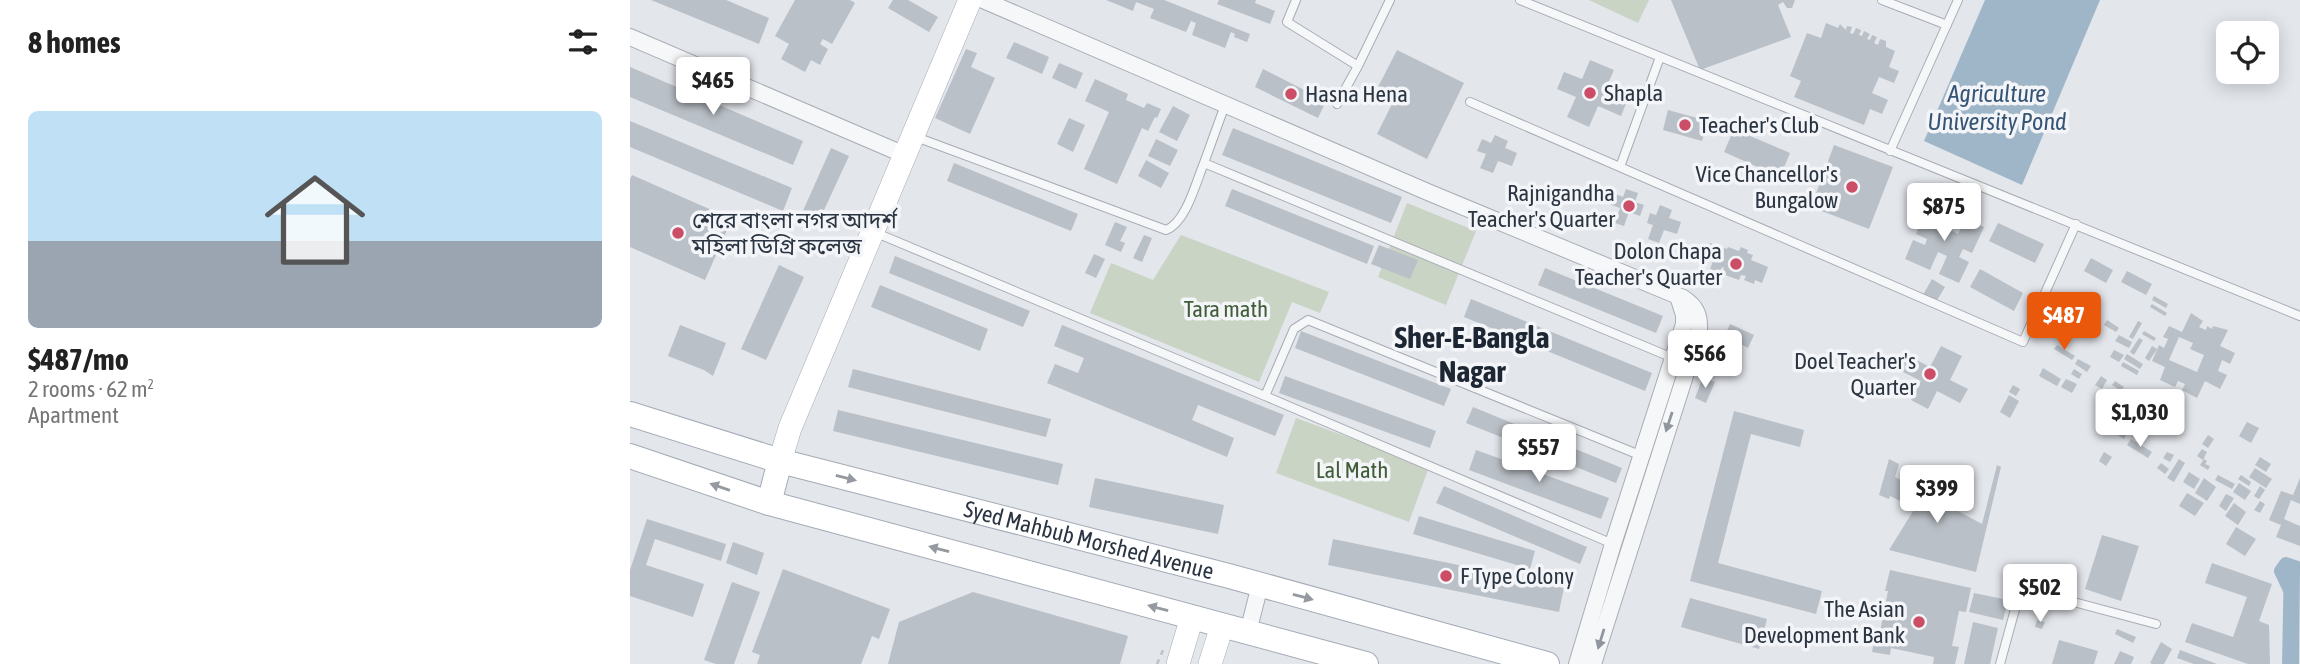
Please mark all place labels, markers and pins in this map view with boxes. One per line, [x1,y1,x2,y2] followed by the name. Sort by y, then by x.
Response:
[672,58,754,117] pin: $465
[1604,80,1663,106] place label: Shapla
[1305,81,1408,107] place label: Hasna Hena
[1582,85,1598,101] marker: Shapla
[1283,86,1299,102] marker: Hasna Hena
[1699,112,1819,138] place label: Teacher's Club
[1677,117,1693,133] marker: Teacher's Club
[1696,161,1838,213] place label: Vice Chancellor's Bungalow
[1844,179,1860,195] marker: Vice Chancellor's Bungalow
[1468,180,1616,232] place label: Rajnigandha Teacher's Quarter
[1903,184,1985,243] pin: $875
[1621,198,1637,214] marker: Rajnigandha Teacher's Quarter
[691,207,898,259] place label: শেরে বাংলা নগর আদর্শ মহিলা ডিগ্রি কলেজ
[670,225,686,241] marker: শেরে বাংলা নগর আদর্শ মহিলা ডিগ্রি কলেজ
[1575,238,1723,290] place label: Dolon Chapa Teacher's Quarter
[1728,256,1744,272] marker: Dolon Chapa Teacher's Quarter
[2023,292,2105,352] pin: $487
[1664,330,1746,390] pin: $566
[1794,348,1917,400] place label: Doel Teacher's Quarter
[1922,366,1938,382] marker: Doel Teacher's Quarter
[2083,390,2197,449] pin: $1,030
[1498,424,1580,484] pin: $557
[1896,466,1978,525] pin: $399
[1460,563,1574,589] place label: F Type Colony
[1999,564,2081,624] pin: $502
[1438,568,1454,584] marker: F Type Colony
[1744,596,1905,648] place label: The Asian Development Bank
[1911,614,1927,630] marker: The Asian Development Bank

